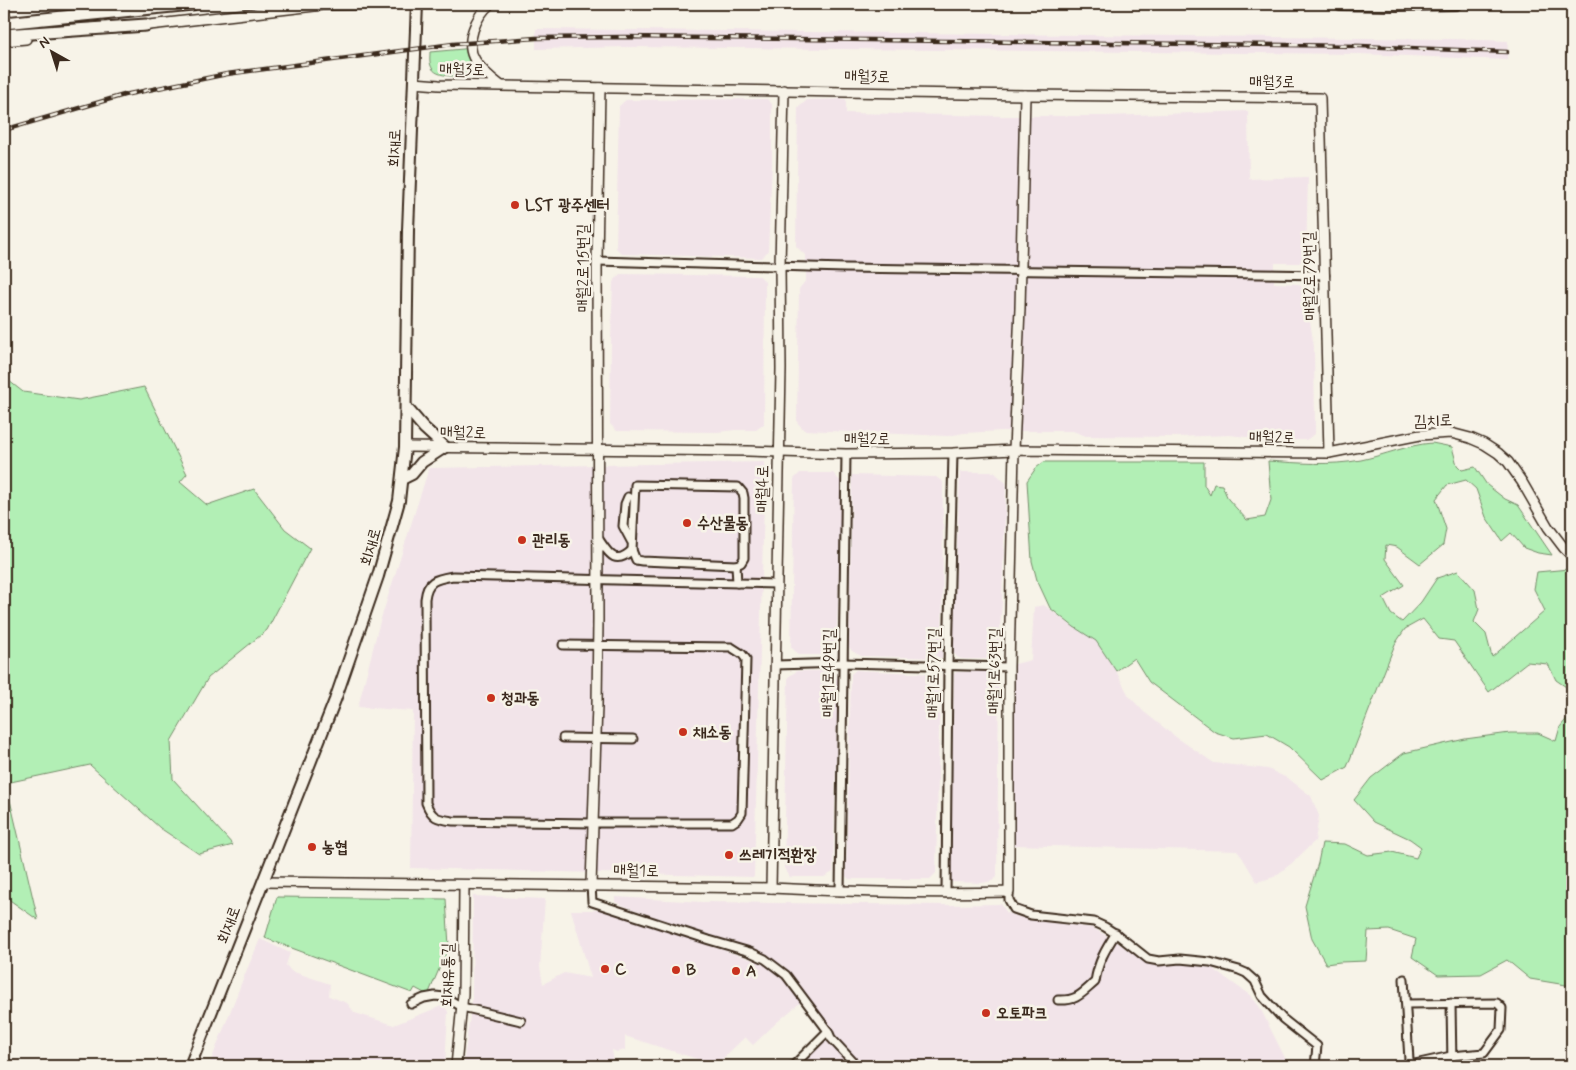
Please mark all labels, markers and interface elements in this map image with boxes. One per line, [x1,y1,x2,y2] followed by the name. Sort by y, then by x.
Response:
[28,28,78,78] north arrow
[35,33,54,53] text: N
[439,59,485,81] street label: 매월3로
[844,66,890,88] street label: 매월3로
[1249,72,1295,93] street label: 매월3로
[384,128,406,168] street label: 회재로
[525,195,610,216] place label: LST 광주센터
[509,199,521,211] marker: LST 광주센터
[573,223,594,312] street label: 매월2로15번길
[1299,231,1321,321] street label: 매월2로79번길
[1413,410,1453,432] street label: 김치로
[440,422,486,444] street label: 매월2로
[1249,427,1295,449] street label: 매월2로
[844,429,890,450] street label: 매월2로
[752,465,774,513] street label: 매월4로
[697,513,749,534] place label: 수산물동
[681,517,693,529] marker: 수산물동
[356,526,386,568] street label: 회재로
[532,530,571,551] place label: 관리동
[516,534,528,546] marker: 관리동
[923,627,945,719] street label: 매월1로57번길
[984,627,1006,715] street label: 매월1로63번길
[818,628,840,718] street label: 매월1로49번길
[501,688,540,709] place label: 청과동
[485,692,497,704] marker: 청과동
[693,722,732,743] place label: 채소동
[677,726,689,738] marker: 채소동
[322,837,348,858] place label: 농협
[306,841,318,853] marker: 농협
[739,845,816,866] place label: 쓰레기적환장
[723,849,735,861] marker: 쓰레기적환장
[613,860,659,882] street label: 매월1로
[212,903,246,947] street label: 회재로
[437,943,459,1007] street label: 회재유통길
[615,959,627,980] place label: C
[686,960,696,981] place label: B
[746,961,756,982] place label: A
[599,963,611,975] marker: C
[670,964,682,976] marker: B
[730,965,742,977] marker: A
[996,1003,1048,1024] place label: 오토파크
[980,1007,992,1019] marker: 오토파크

